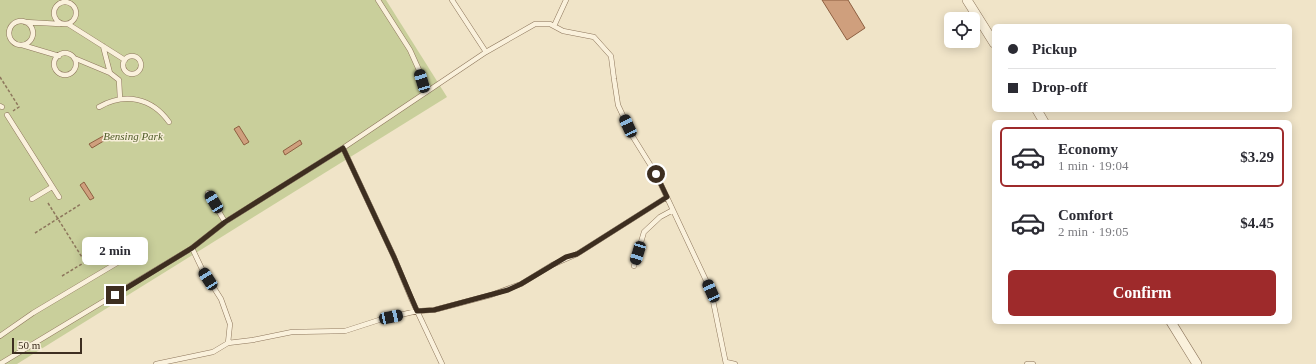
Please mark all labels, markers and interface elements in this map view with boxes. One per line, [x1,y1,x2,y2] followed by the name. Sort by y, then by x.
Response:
[944,12,980,48] map controls
[944,12,980,48] button: locate
[1032,41,1077,57] text: Pickup
[413,68,431,94] car
[1032,79,1088,95] text: Drop-off
[617,113,639,139] car
[103,130,164,142] park label: Bensing Park
[1010,139,1046,175] icon: car
[1058,141,1118,157] text: Economy
[1240,149,1274,165] text: $3.29
[1058,158,1128,173] text: 1 min · 19:04
[647,165,665,183] route start
[203,189,225,215] car
[1010,205,1046,241] icon: car
[1058,207,1113,223] text: Comfort
[1240,215,1274,231] text: $4.45
[1058,224,1128,239] text: 2 min · 19:05
[82,237,148,265] callout: 2 min
[629,240,647,266] car
[99,243,131,258] text: 2 min
[196,266,220,292] car
[1008,270,1276,316] button: Confirm
[701,278,721,304] car
[106,286,124,304] route end
[378,309,404,325] car
[12,336,82,355] scale bar
[18,339,40,351] text: 50 m

